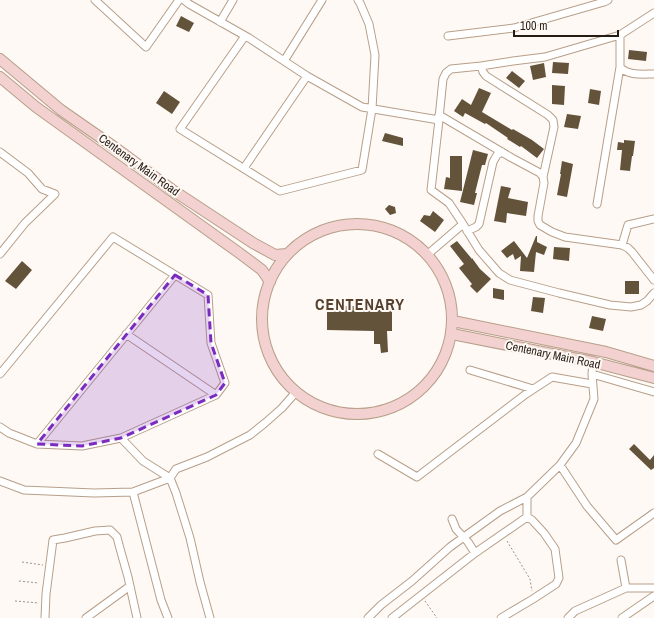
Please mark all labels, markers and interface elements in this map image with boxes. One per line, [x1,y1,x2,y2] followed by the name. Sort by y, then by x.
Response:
[514,12,618,38] scale bar
[520,18,547,34] text: 100 m
[95,130,183,200] street label: Centenary Main Road
[315,293,405,315] district label: CENTENARY
[504,337,602,373] street label: Centenary Main Road

